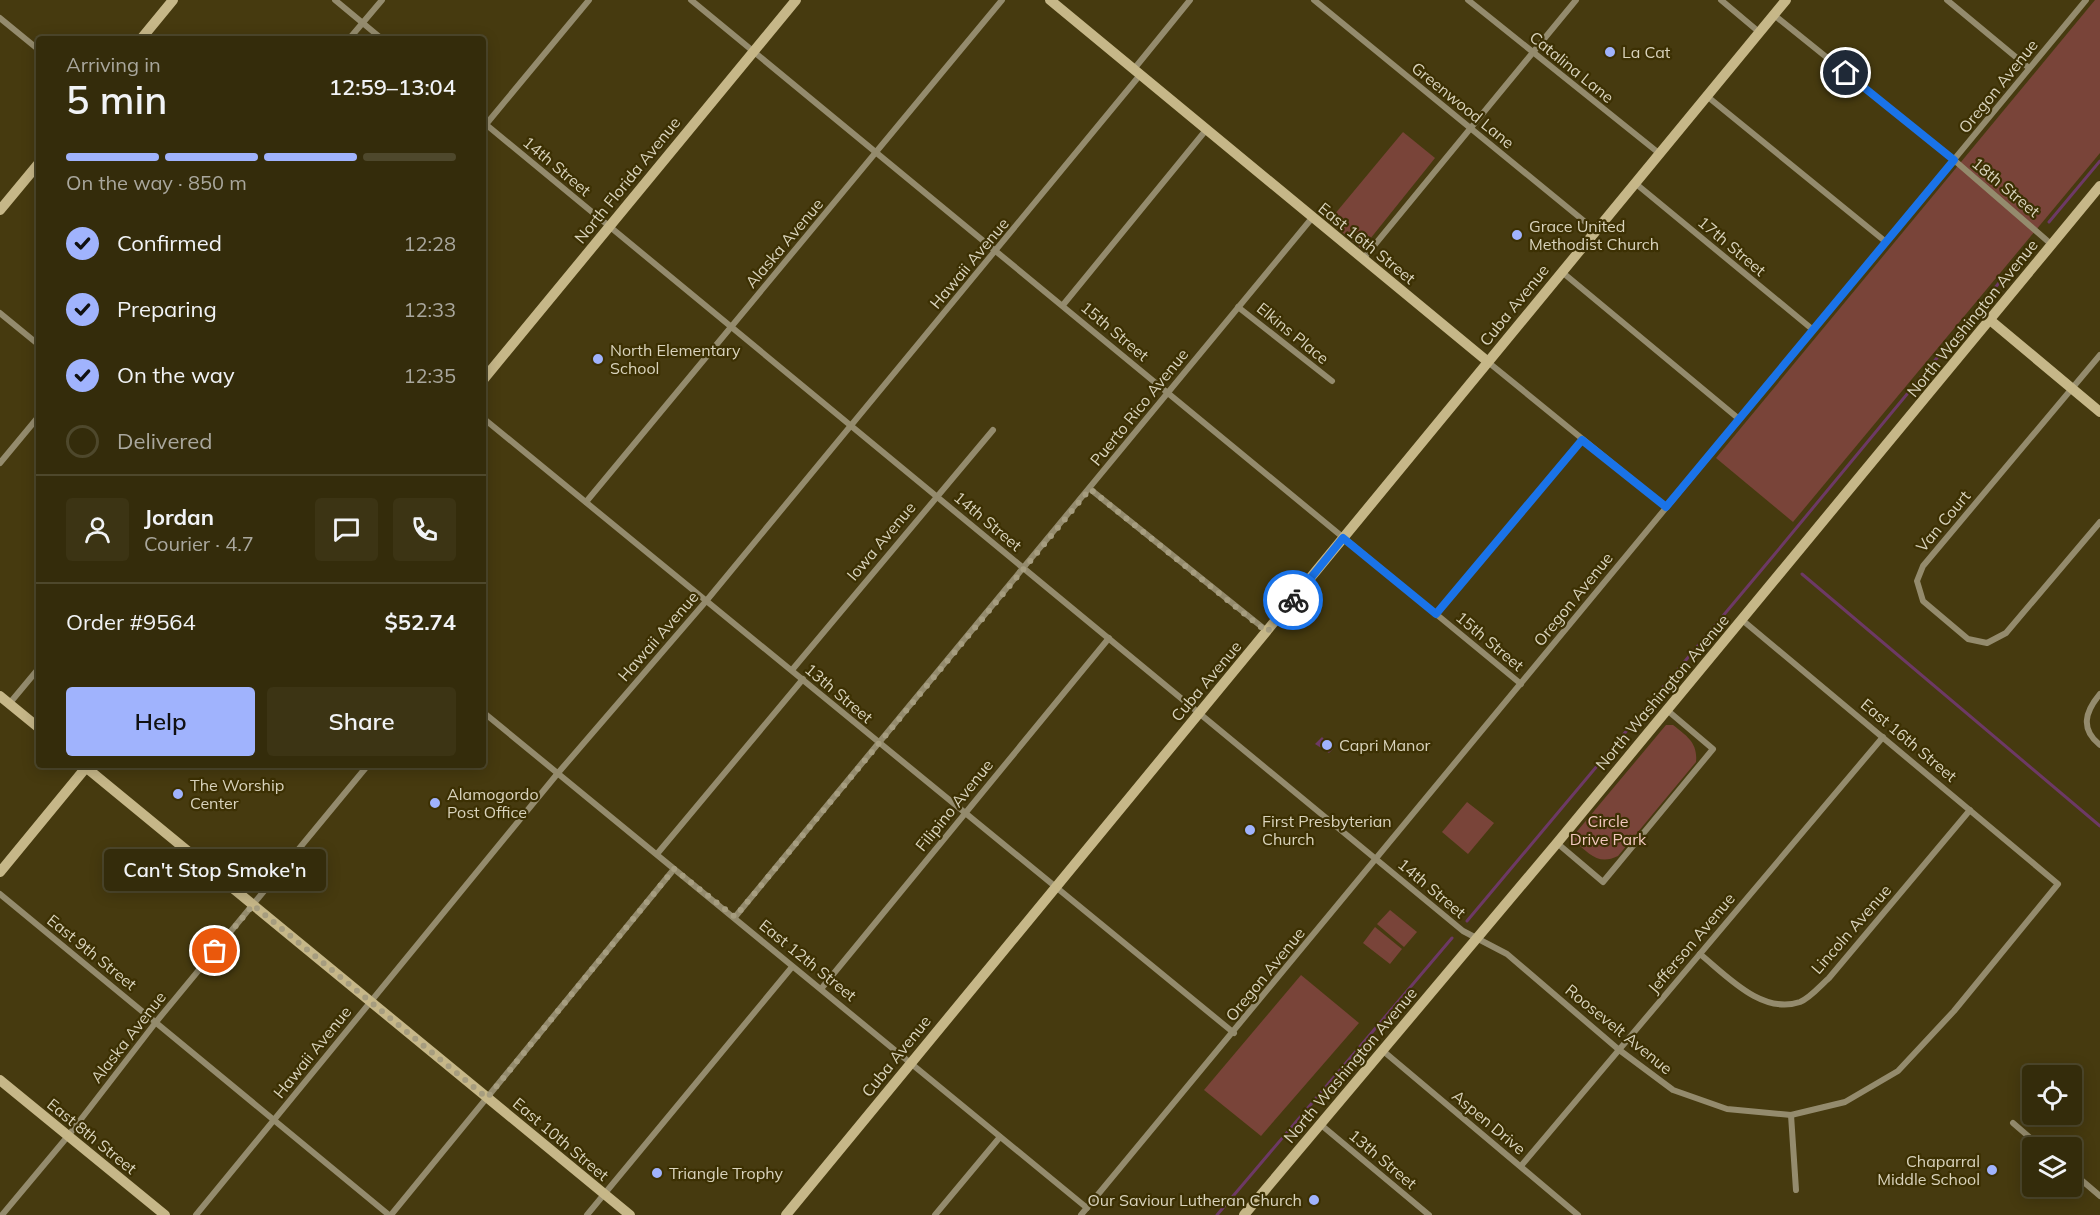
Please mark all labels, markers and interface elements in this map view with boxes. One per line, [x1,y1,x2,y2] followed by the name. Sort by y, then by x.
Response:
[1526,27,1618,107] street label: Catalina Lane
[1954,35,2042,137] street label: Oregon Avenue
[1622,42,1671,62] place label: La Cat
[1603,45,1617,59] marker: La Cat
[1820,47,1871,98] pin
[66,52,161,77] text: Arriving in
[1829,56,1862,89] icon: home
[1408,57,1518,153] street label: Greenwood Lane
[329,73,456,101] text: 12:59–13:04
[66,75,167,124] text: 5 min
[570,113,684,247] street label: North Florida Avenue
[519,132,595,200] street label: 14th Street
[1968,153,2044,221] street label: 18th Street
[66,170,247,195] text: On the way · 850 m
[741,194,827,292] street label: Alaska Avenue
[1314,198,1420,289] street label: East 16th Street
[1694,212,1770,280] street label: 17th Street
[925,213,1013,313] street label: Hawaii Avenue
[1529,216,1659,254] place label: Grace United Methodist Church
[66,227,99,260] icon: check
[1510,228,1524,242] marker: Grace United Methodist Church
[117,229,222,257] text: Confirmed
[403,231,456,256] text: 12:28
[1902,235,2042,401] street label: North Washington Avenue
[1475,260,1553,350] street label: Cuba Avenue
[66,293,99,326] icon: check
[117,295,217,323] text: Preparing
[403,297,456,322] text: 12:33
[1077,297,1153,365] street label: 15th Street
[1253,298,1333,368] street label: Elkins Place
[610,340,741,378] place label: North Elementary School
[1086,344,1192,470] street label: Puerto Rico Avenue
[591,352,605,366] marker: North Elementary School
[66,359,99,392] icon: check
[117,361,235,389] text: On the way
[403,363,456,388] text: 12:35
[117,427,212,455] text: Delivered
[1912,486,1975,556] street label: Van Court
[950,487,1026,555] street label: 14th Street
[66,498,129,561] button: person
[315,498,378,561] button: chat
[393,498,456,561] button: phone
[842,498,920,584] street label: Iowa Avenue
[144,503,214,531] text: Jordan
[144,531,254,556] text: Courier · 4.7
[1529,548,1617,650] street label: Oregon Avenue
[1263,570,1323,630] courier
[1277,584,1310,617] icon: bike
[613,587,703,685] street label: Hawaii Avenue
[1452,607,1528,675] street label: 15th Street
[66,608,196,636] text: Order #9564
[385,608,456,636] text: $52.74
[1591,610,1733,774] street label: North Washington Avenue
[1166,637,1246,725] street label: Cuba Avenue
[801,659,877,727] street label: 13th Street
[66,687,255,756] button: Help
[267,687,456,756] button: Share
[1857,694,1961,786] street label: East 16th Street
[1339,735,1431,755] place label: Capri Manor
[1320,738,1334,752] marker: Capri Manor
[911,755,997,855] street label: Filipino Avenue
[190,775,284,813] place label: The Worship Center
[447,784,539,822] place label: Alamogordo Post Office
[171,787,185,801] marker: The Worship Center
[428,796,442,810] marker: Alamogordo Post Office
[1262,811,1392,849] place label: First Presbyterian Church
[1570,811,1647,849] park label: Circle Drive Park
[1243,823,1257,837] marker: First Presbyterian Church
[104,849,326,891] callout: Can't Stop Smoke'n
[1394,854,1470,922] street label: 14th Street
[123,857,307,882] text: Can't Stop Smoke'n
[1807,880,1895,978] street label: Lincoln Avenue
[1643,889,1739,997] street label: Jefferson Avenue
[43,910,141,994] street label: East 9th Street
[755,915,861,1006] street label: East 12th Street
[1221,923,1309,1025] street label: Oregon Avenue
[189,925,240,976] pin
[198,934,231,967] icon: bag
[1561,980,1677,1078] street label: Roosevelt Avenue
[1279,983,1421,1147] street label: North Washington Avenue
[86,987,170,1087] street label: Alaska Avenue
[269,1002,355,1102] street label: Hawaii Avenue
[857,1011,935,1101] street label: Cuba Avenue
[2022,1065,2082,1197] map controls
[2022,1065,2082,1125] button: locate
[1448,1085,1530,1159] street label: Aspen Drive
[509,1093,613,1185] street label: East 10th Street
[43,1094,141,1178] street label: East 8th Street
[1345,1125,1421,1193] street label: 13th Street
[2022,1137,2082,1197] button: layers
[1877,1151,1980,1189] place label: Chaparral Middle School
[669,1163,784,1183] place label: Triangle Trophy
[1985,1163,1999,1177] marker: Chaparral Middle School
[650,1166,664,1180] marker: Triangle Trophy
[1087,1190,1302,1210] place label: Our Saviour Lutheran Church
[1307,1193,1321,1207] marker: Our Saviour Lutheran Church

